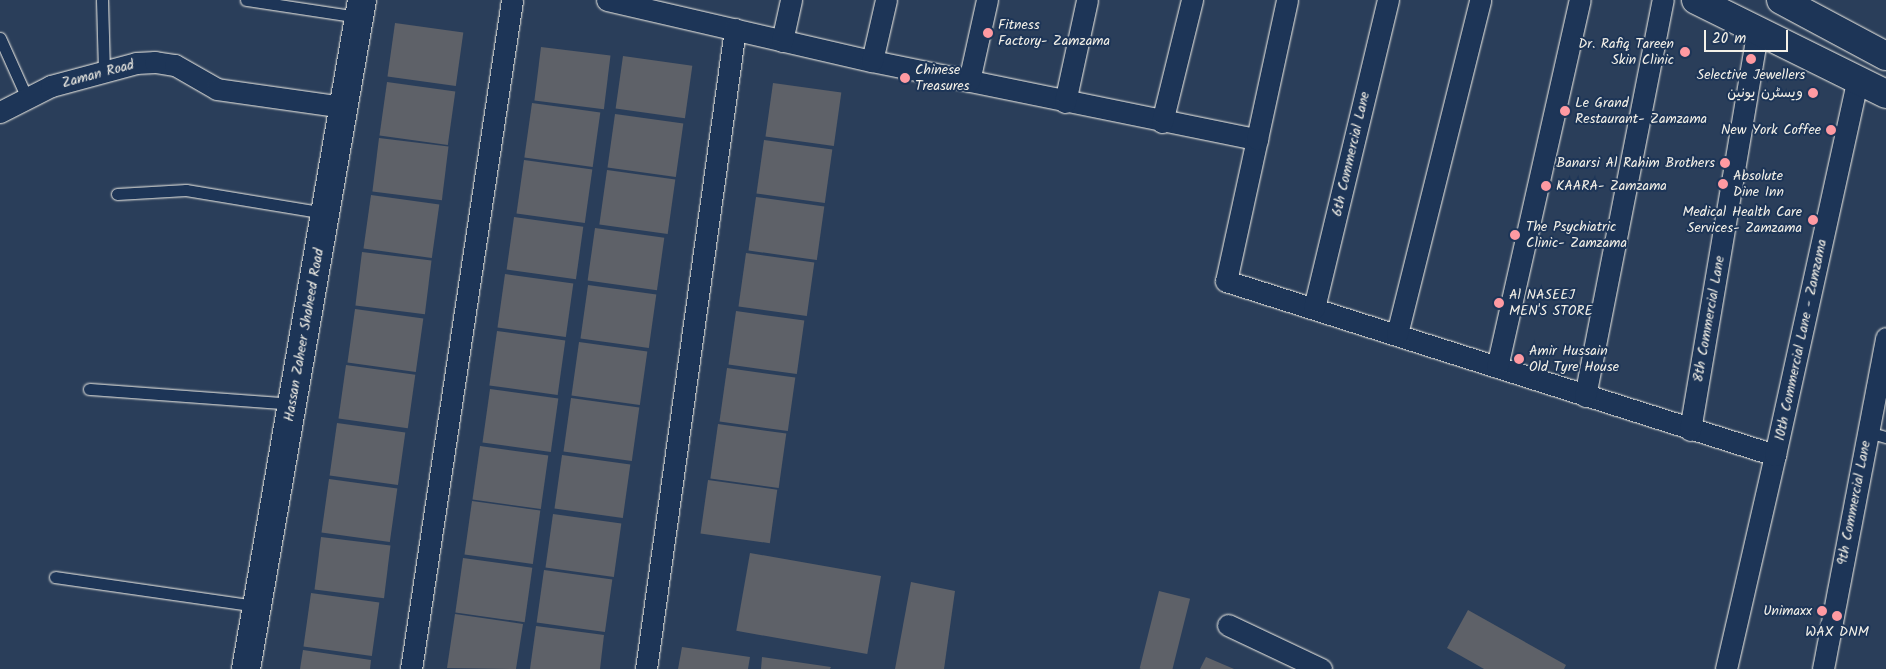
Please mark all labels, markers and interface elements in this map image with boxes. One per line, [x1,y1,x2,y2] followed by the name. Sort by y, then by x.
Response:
[998,17,1110,49] place label: Fitness Factory- Zamzama
[1706,20,1790,52] scale bar
[982,27,994,39] marker: Fitness Factory- Zamzama
[1712,27,1746,51] text: 20 m
[1578,36,1674,68] place label: Dr. Rafiq Tareen Skin Clinic
[1678,45,1692,59] marker: Dr. Rafiq Tareen Skin Clinic
[1745,53,1757,65] marker: Selective Jewellers
[60,56,136,92] street label: Zaman Road
[915,62,970,94] place label: Chinese Treasures
[1697,67,1805,83] place label: Selective Jewellers
[899,72,911,84] marker: Chinese Treasures
[1727,85,1803,101] place label: ویسٹرن یونین
[1807,87,1819,99] marker: ویسٹرن یونین
[1328,90,1374,218] street label: 6th Commercial Lane
[1575,95,1707,128] place label: Le Grand Restaurant- Zamzama
[1559,105,1571,117] marker: Le Grand Restaurant- Zamzama
[1721,122,1821,138] place label: New York Coffee
[1825,124,1837,136] marker: New York Coffee
[1556,155,1715,171] place label: Banarsi Al Rahim Brothers
[1719,157,1731,169] marker: Banarsi Al Rahim Brothers
[1733,168,1784,200] place label: Absolute Dine Inn
[1556,178,1667,194] place label: KAARA- Zamzama
[1717,178,1729,190] marker: Absolute Dine Inn
[1540,180,1552,192] marker: KAARA- Zamzama
[1682,204,1802,236] place label: Medical Health Care Services- Zamzama
[1806,213,1820,227] marker: Medical Health Care Services- Zamzama
[1526,219,1627,252] place label: The Psychiatric Clinic- Zamzama
[1508,228,1522,242] marker: The Psychiatric Clinic- Zamzama
[1771,238,1831,442] street label: 10th Commercial Lane - Zamzama
[280,247,328,423] street label: Hassan Zaheer Shaheed Road
[1690,254,1728,384] street label: 8th Commercial Lane
[1509,287,1593,320] place label: Al NASEEJ MEN'S STORE
[1493,297,1505,309] marker: Al NASEEJ MEN'S STORE
[1529,343,1619,376] place label: Amir Hussain Old Tyre House
[1513,353,1525,365] marker: Amir Hussain Old Tyre House
[1834,439,1874,567] street label: 9th Commercial Lane
[1763,603,1812,619] place label: Unimaxx
[1816,605,1828,617] marker: Unimaxx
[1831,610,1843,622] marker: WAX DNM
[1805,624,1869,640] place label: WAX DNM

